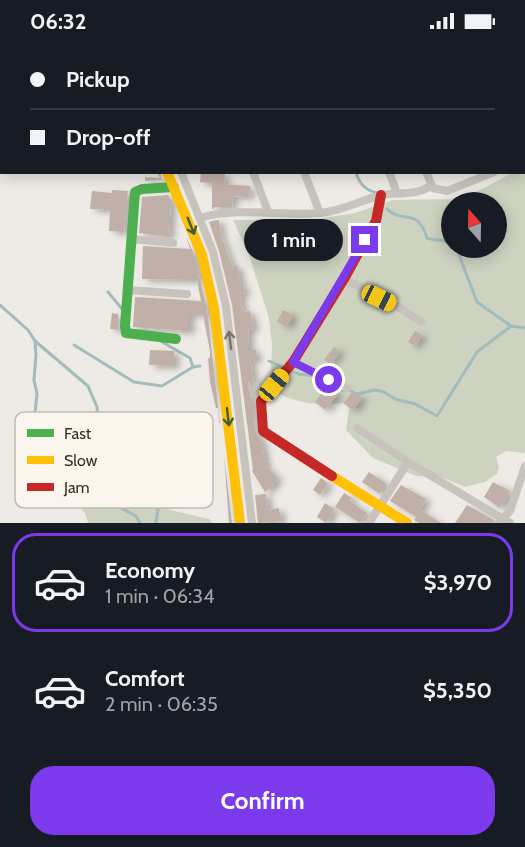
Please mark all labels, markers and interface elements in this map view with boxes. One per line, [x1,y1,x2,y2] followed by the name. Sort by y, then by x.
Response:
[30,8,86,35] text: 06:32
[66,66,130,93] text: Pickup
[66,124,150,151] text: Drop-off
[441,192,507,258] north arrow
[441,192,507,258] map controls
[186,216,197,235] one-way arrow
[245,219,344,261] callout: 1 min
[351,226,378,253] route end
[271,228,316,252] text: 1 min
[359,282,399,314] car
[224,330,235,350] one-way arrow
[256,365,292,405] car
[315,366,342,393] route start
[222,406,233,426] one-way arrow
[15,412,213,508] legend
[64,424,92,443] text: Fast
[64,451,98,470] text: Slow
[63,478,90,497] text: Jam
[33,556,87,610] icon: car
[105,557,195,584] text: Economy
[424,569,492,596] text: $3,970
[105,584,215,608] text: 1 min · 06:34
[33,664,87,718] icon: car
[105,665,184,692] text: Comfort
[423,677,492,704] text: $5,350
[105,692,218,716] text: 2 min · 06:35
[30,766,495,835] button: Confirm

